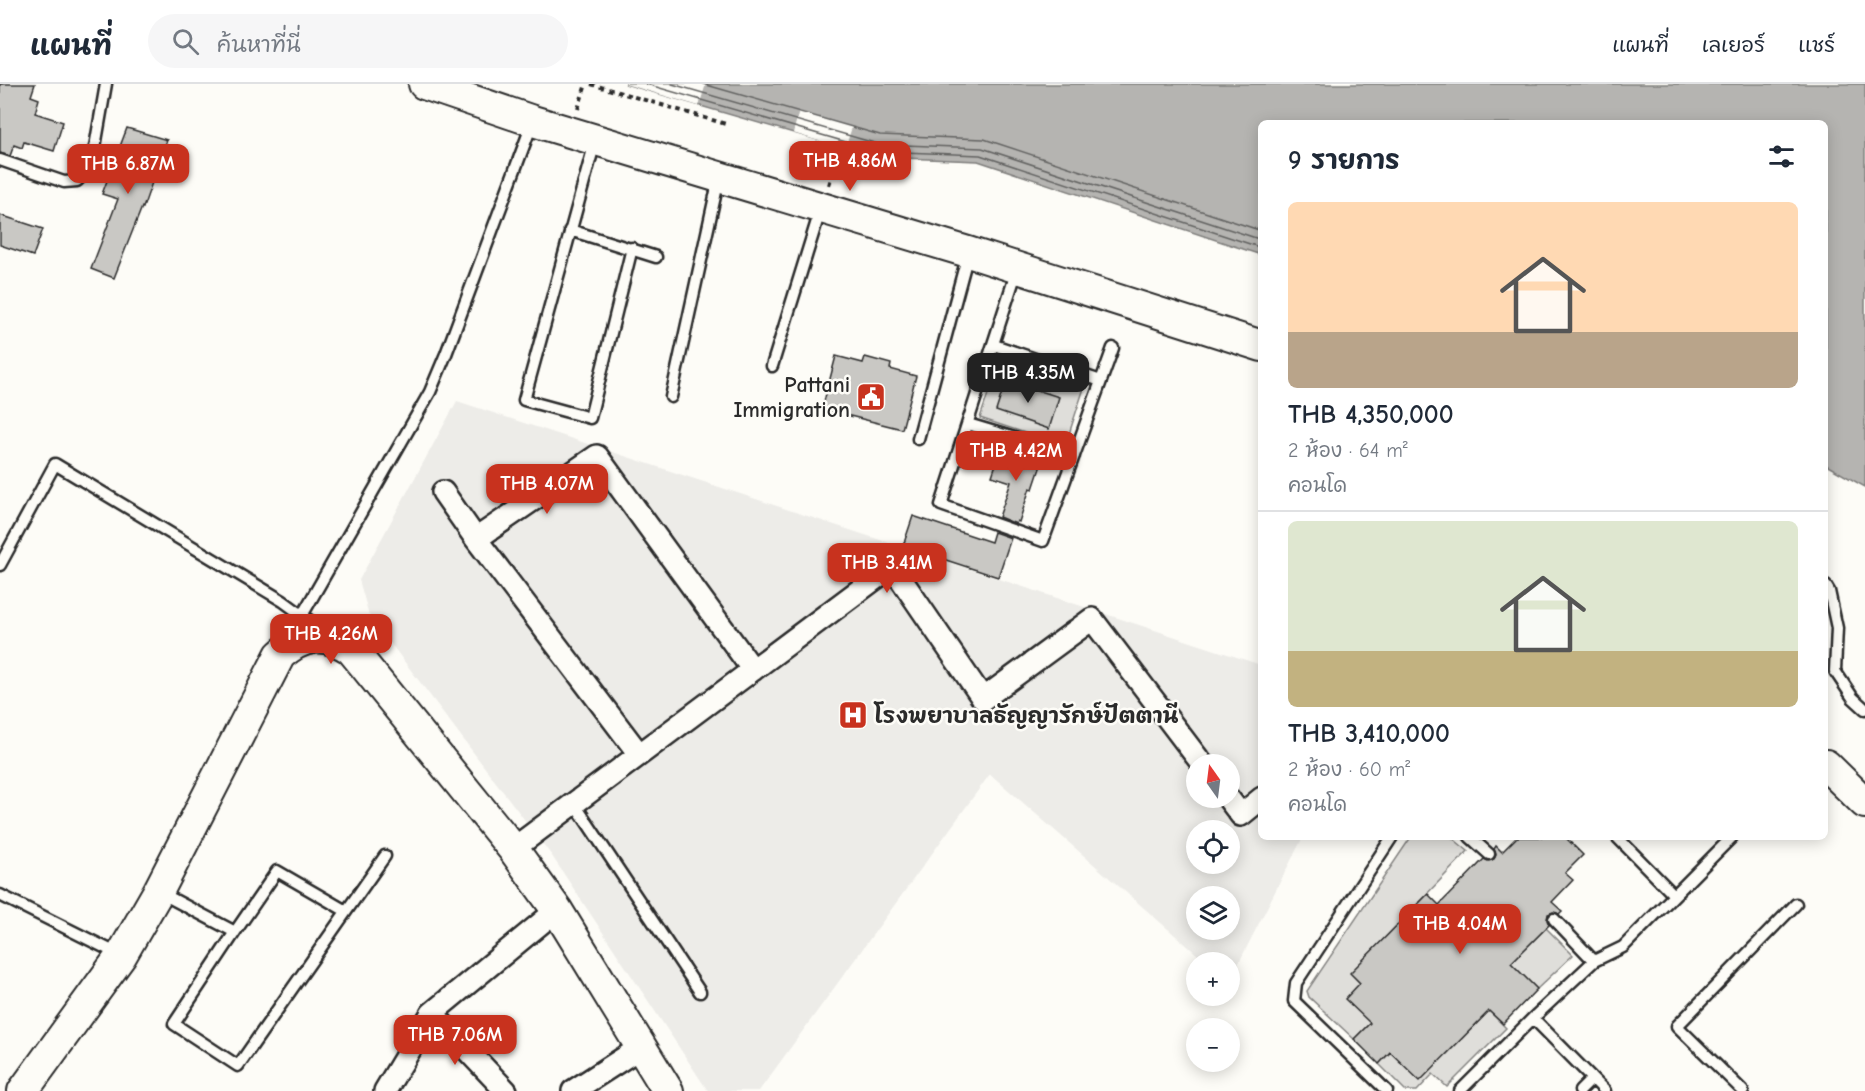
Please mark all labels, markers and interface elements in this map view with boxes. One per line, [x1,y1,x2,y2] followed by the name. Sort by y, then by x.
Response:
[148,14,568,68] search box
[169,25,202,58] icon: search
[30,30,112,62] text: แผนที่
[217,32,301,58] text: ค้นหาที่นี่
[1612,33,1669,57] text: แผนที่
[1702,33,1765,57] text: เลเยอร์
[1798,33,1835,57] text: แชร์
[1765,140,1798,173] icon: filters
[781,141,919,192] pin: THB 4.86M
[59,144,197,195] pin: THB 6.87M
[1288,146,1400,176] text: 9 รายการ
[803,149,897,172] text: THB 4.86M
[81,152,175,175] text: THB 6.87M
[1489,241,1597,349] icon: home
[959,353,1097,404] pin: THB 4.35M
[981,361,1075,384] text: THB 4.35M
[733,372,850,423] place label: Pattani Immigration
[855,381,887,413] public building icon: Pattani Immigration
[1288,400,1454,430] text: THB 4,350,000
[947,431,1085,482] pin: THB 4.42M
[970,439,1062,462] text: THB 4.42M
[1288,439,1408,462] text: 2 ห้อง · 64 m²
[478,464,616,515] pin: THB 4.07M
[500,472,594,495] text: THB 4.07M
[1288,474,1347,497] text: คอนโด
[818,543,956,594] pin: THB 3.41M
[842,551,932,574] text: THB 3.41M
[1489,560,1597,668] icon: home
[262,614,400,665] pin: THB 4.26M
[284,622,378,645] text: THB 4.26M
[837,699,869,731] hospital icon: โรงพยาบาลธัญญารักษ์ปัตตานี
[873,701,1179,729] place label: โรงพยาบาลธัญญารักษ์ปัตตานี
[1288,719,1450,749] text: THB 3,410,000
[1186,754,1240,808] north arrow
[1186,754,1240,1072] map controls
[1288,758,1410,781] text: 2 ห้อง · 60 m²
[1288,793,1347,816] text: คอนโด
[1186,820,1240,874] button: locate
[1186,886,1240,940] button: layers
[1391,904,1529,955] pin: THB 4.04M
[1413,912,1507,935] text: THB 4.04M
[1186,952,1240,1006] button: +
[386,1015,524,1066] pin: THB 7.06M
[1186,1018,1240,1072] button: −
[408,1023,502,1046] text: THB 7.06M

